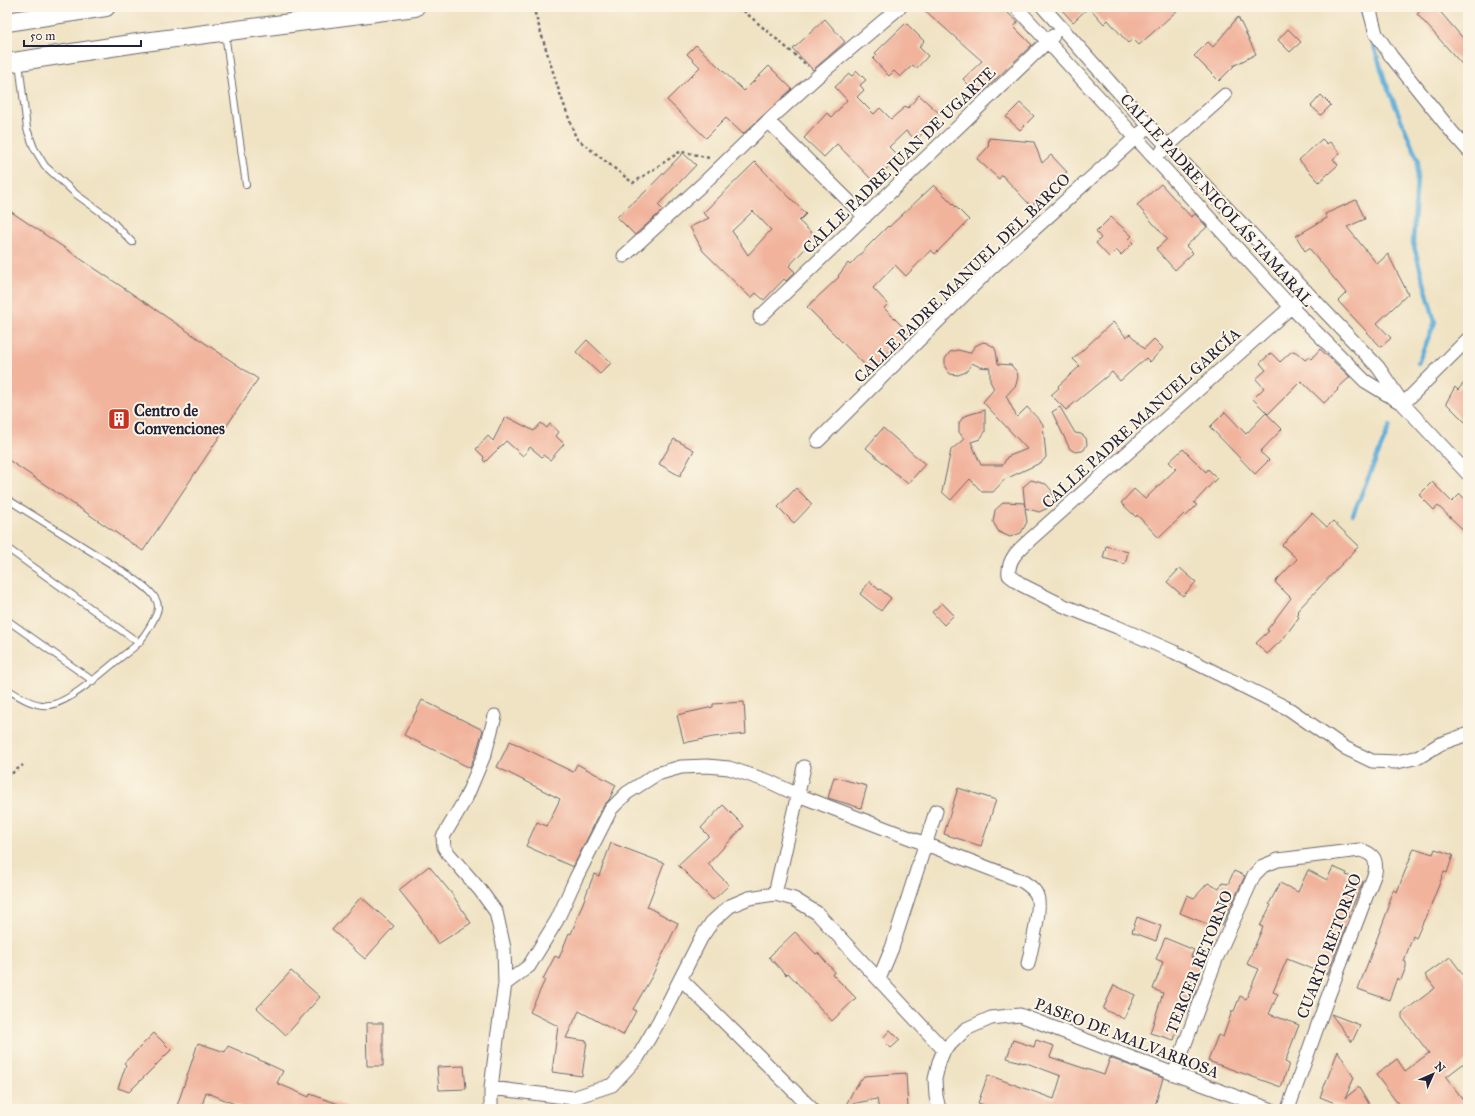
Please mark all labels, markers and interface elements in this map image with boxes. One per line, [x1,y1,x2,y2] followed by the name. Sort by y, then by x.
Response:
[24,22,141,48] scale bar
[30,29,55,43] text: 50 m
[799,63,1000,258] street label: CALLE PADRE JUAN DE UGARTE
[1116,89,1319,310] street label: CALLE PADRE NICOLÁS TAMARAL
[850,169,1074,387] street label: CALLE PADRE MANUEL DEL BARCO
[1037,322,1244,512] street label: CALLE PADRE MANUEL GARCÍA
[134,401,225,438] place label: Centro de Convenciones
[106,406,132,432] building icon: Centro de Convenciones
[1293,871,1365,1021] street label: CUARTO RETORNO
[1162,887,1236,1037] street label: TERCER RETORNO
[1032,994,1222,1082] street label: PASEO DE MALVARROSA
[1413,1054,1453,1094] north arrow
[1432,1059,1448,1076] text: N

